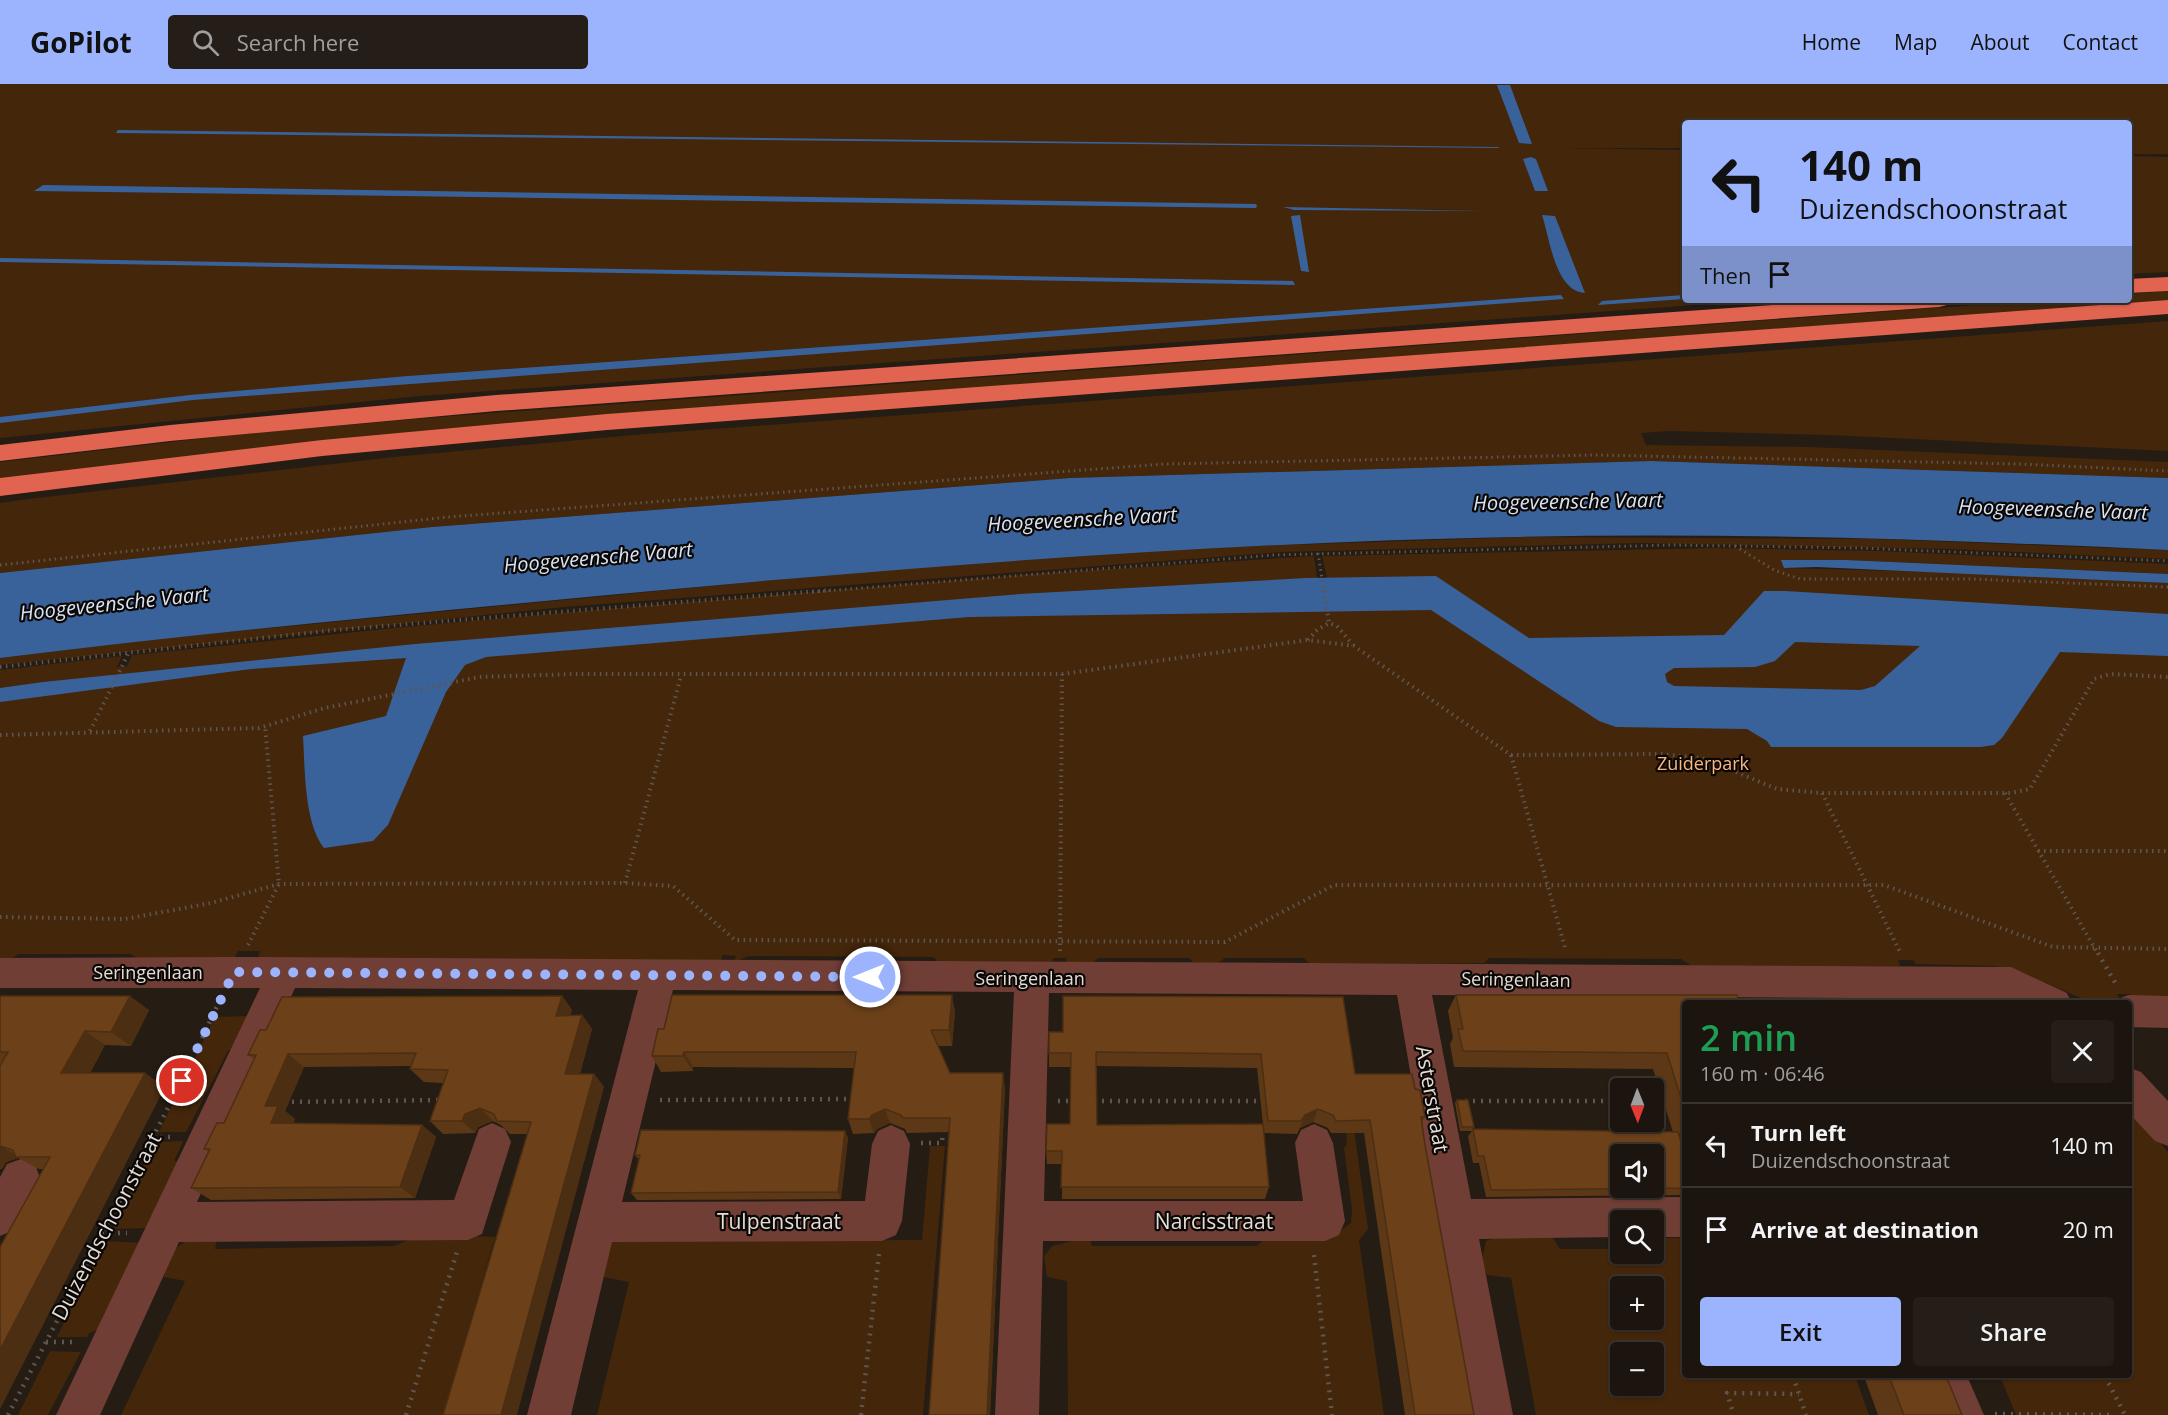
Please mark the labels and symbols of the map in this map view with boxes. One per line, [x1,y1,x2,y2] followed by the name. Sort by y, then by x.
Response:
[1473,486,1664,516] water label: Hoogeveensche Vaart
[1958,492,2150,526] water label: Hoogeveensche Vaart
[987,500,1179,537] water label: Hoogeveensche Vaart
[502,535,695,579] water label: Hoogeveensche Vaart
[18,580,211,626] water label: Hoogeveensche Vaart
[1657,751,1750,775] park label: Zuiderpark
[838,945,902,1009] position arrow
[93,960,203,984] street label: Seringenlaan
[975,966,1085,990] street label: Seringenlaan
[1461,966,1571,992] street label: Seringenlaan
[1410,1043,1456,1155] street label: Asterstraat
[156,1055,207,1106] pin
[1610,1078,1664,1132] north arrow
[45,1127,167,1325] street label: Duizendschoonstraat
[717,1207,841,1235] street label: Tulpenstraat
[1155,1207,1273,1235] street label: Narcisstraat

